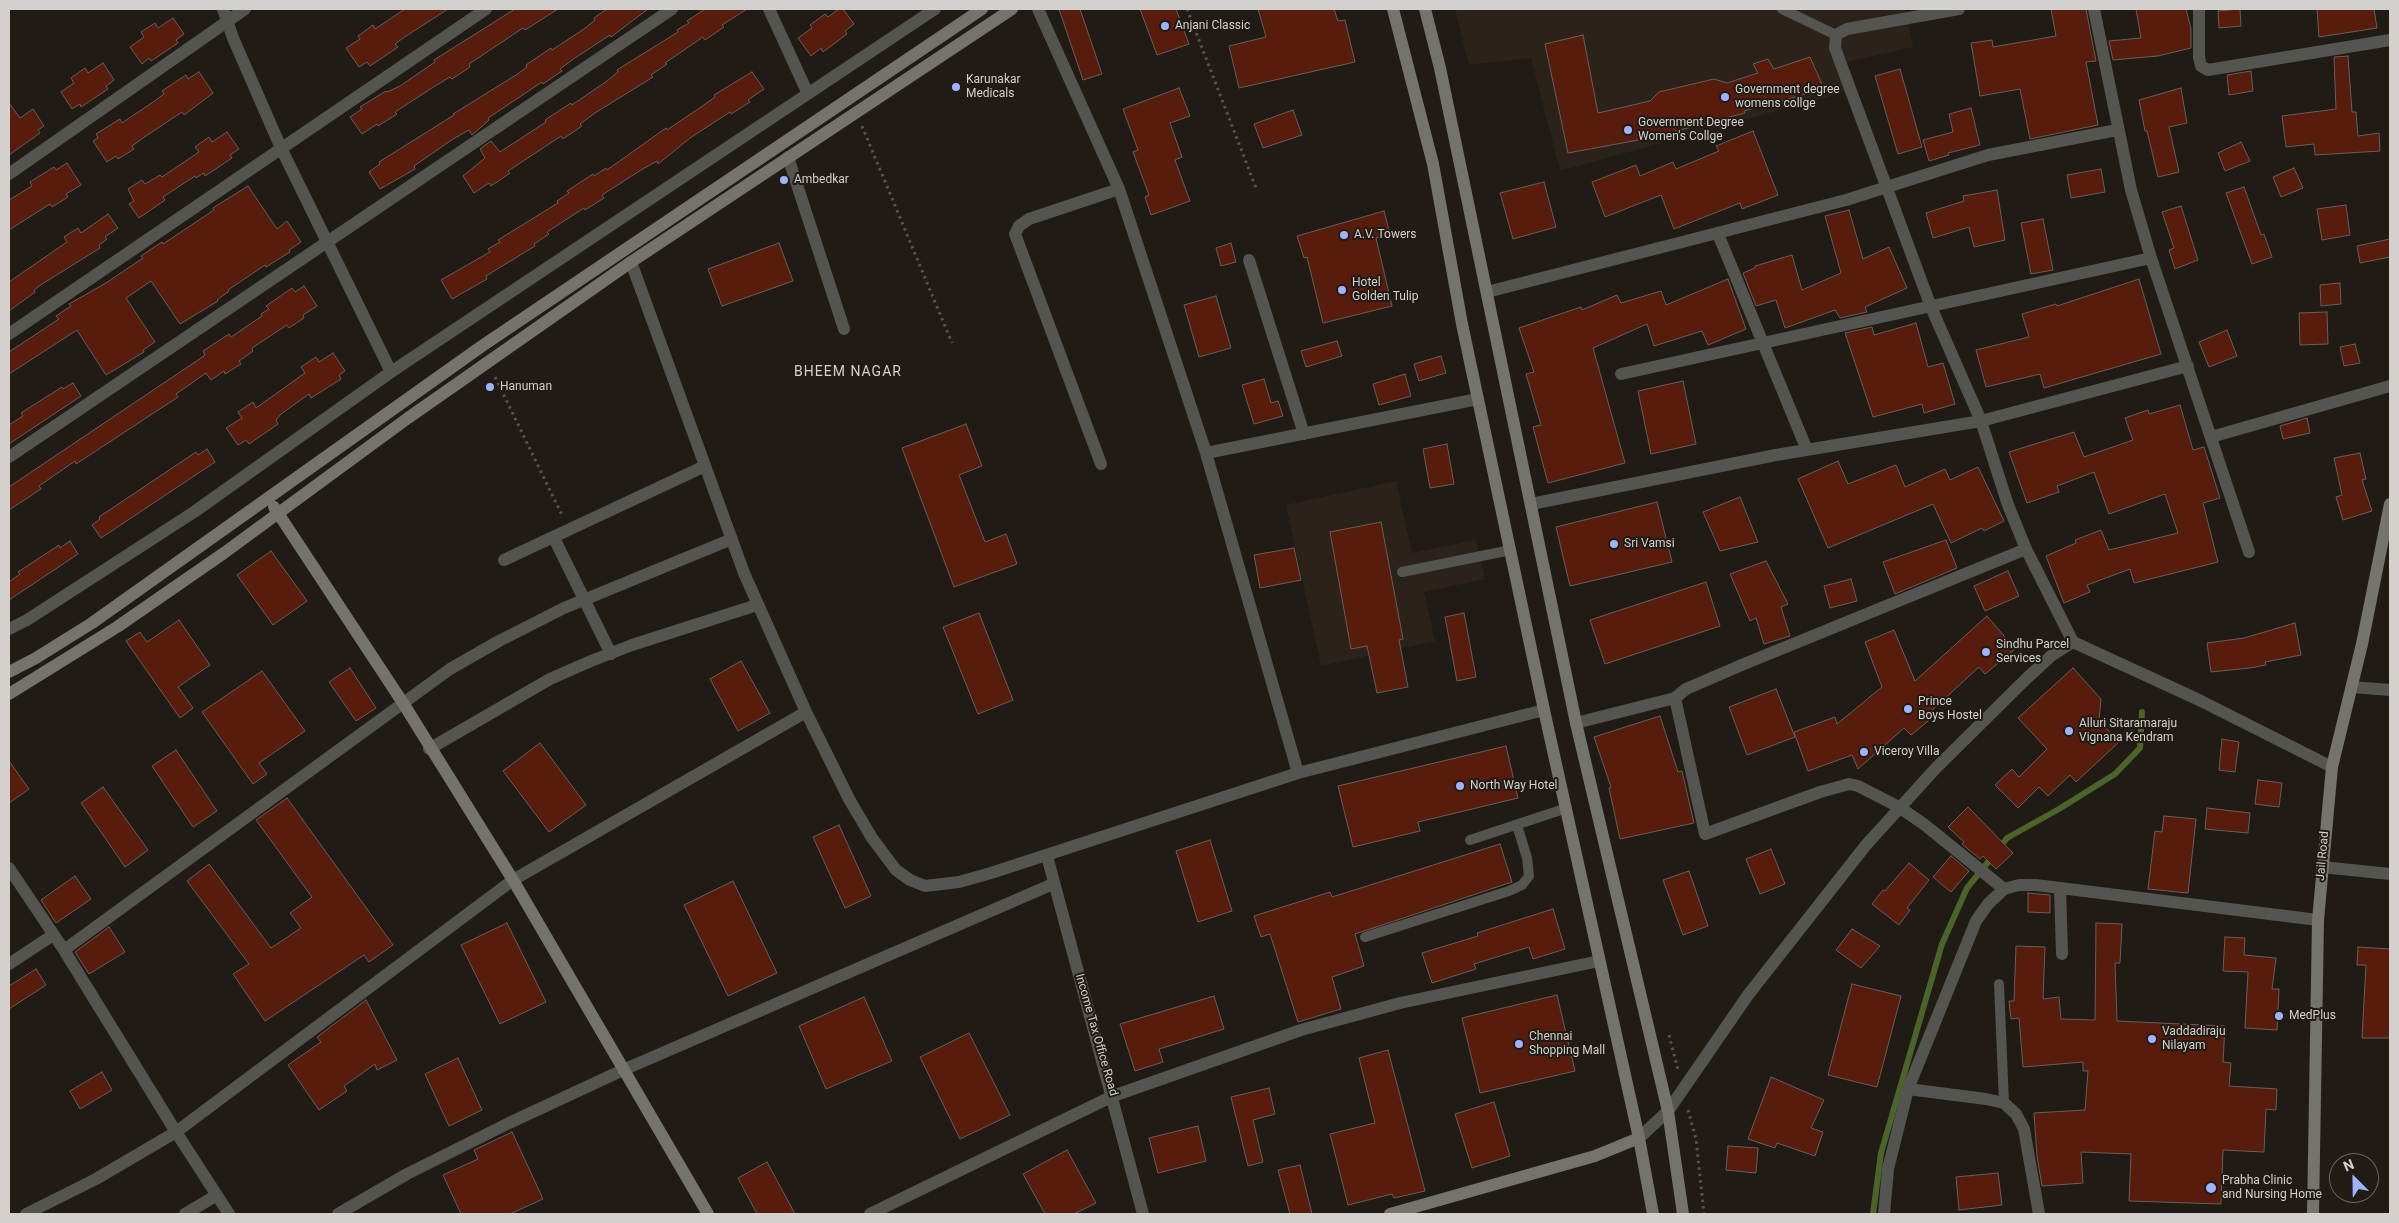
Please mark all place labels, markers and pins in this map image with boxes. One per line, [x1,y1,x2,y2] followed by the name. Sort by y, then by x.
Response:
[1175,19,1250,33] place label: Anjani Classic
[1159,20,1171,32] marker: Anjani Classic
[966,73,1021,101] place label: Karunakar Medicals
[950,81,962,93] marker: Karunakar Medicals
[1735,83,1840,111] place label: Government degree womens collge
[1719,91,1731,103] marker: Government degree womens collge
[1638,116,1744,144] place label: Government Degree Women's Collge
[1622,124,1634,136] marker: Government Degree Women's Collge
[794,173,849,187] place label: Ambedkar
[778,174,790,186] marker: Ambedkar
[1354,228,1417,242] place label: A.V. Towers
[1338,229,1350,241] marker: A.V. Towers
[1352,276,1418,304] place label: Hotel Golden Tulip
[1336,284,1348,296] marker: Hotel Golden Tulip
[500,380,552,394] place label: Hanuman
[484,381,496,393] marker: Hanuman
[1624,537,1675,551] place label: Sri Vamsi
[1608,538,1620,550] marker: Sri Vamsi
[1996,638,2069,666] place label: Sindhu Parcel Services
[1980,646,1992,658] marker: Sindhu Parcel Services
[1918,695,1982,723] place label: Prince Boys Hostel
[1902,703,1914,715] marker: Prince Boys Hostel
[2079,717,2177,745] place label: Alluri Sitaramaraju Vignana Kendram
[2063,725,2075,737] marker: Alluri Sitaramaraju Vignana Kendram
[1874,745,1939,759] place label: Viceroy Villa
[1858,746,1870,758] marker: Viceroy Villa
[1470,779,1557,793] place label: North Way Hotel
[1454,780,1466,792] marker: North Way Hotel
[2289,1009,2336,1023] place label: MedPlus
[2273,1010,2285,1022] marker: MedPlus
[2162,1025,2225,1053] place label: Vaddadiraju Nilayam
[1529,1030,1605,1058] place label: Chennai Shopping Mall
[2146,1033,2158,1045] marker: Vaddadiraju Nilayam
[1513,1038,1525,1050] marker: Chennai Shopping Mall
[2222,1174,2322,1202] place label: Prabha Clinic and Nursing Home
[2204,1181,2218,1195] marker: Prabha Clinic and Nursing Home

